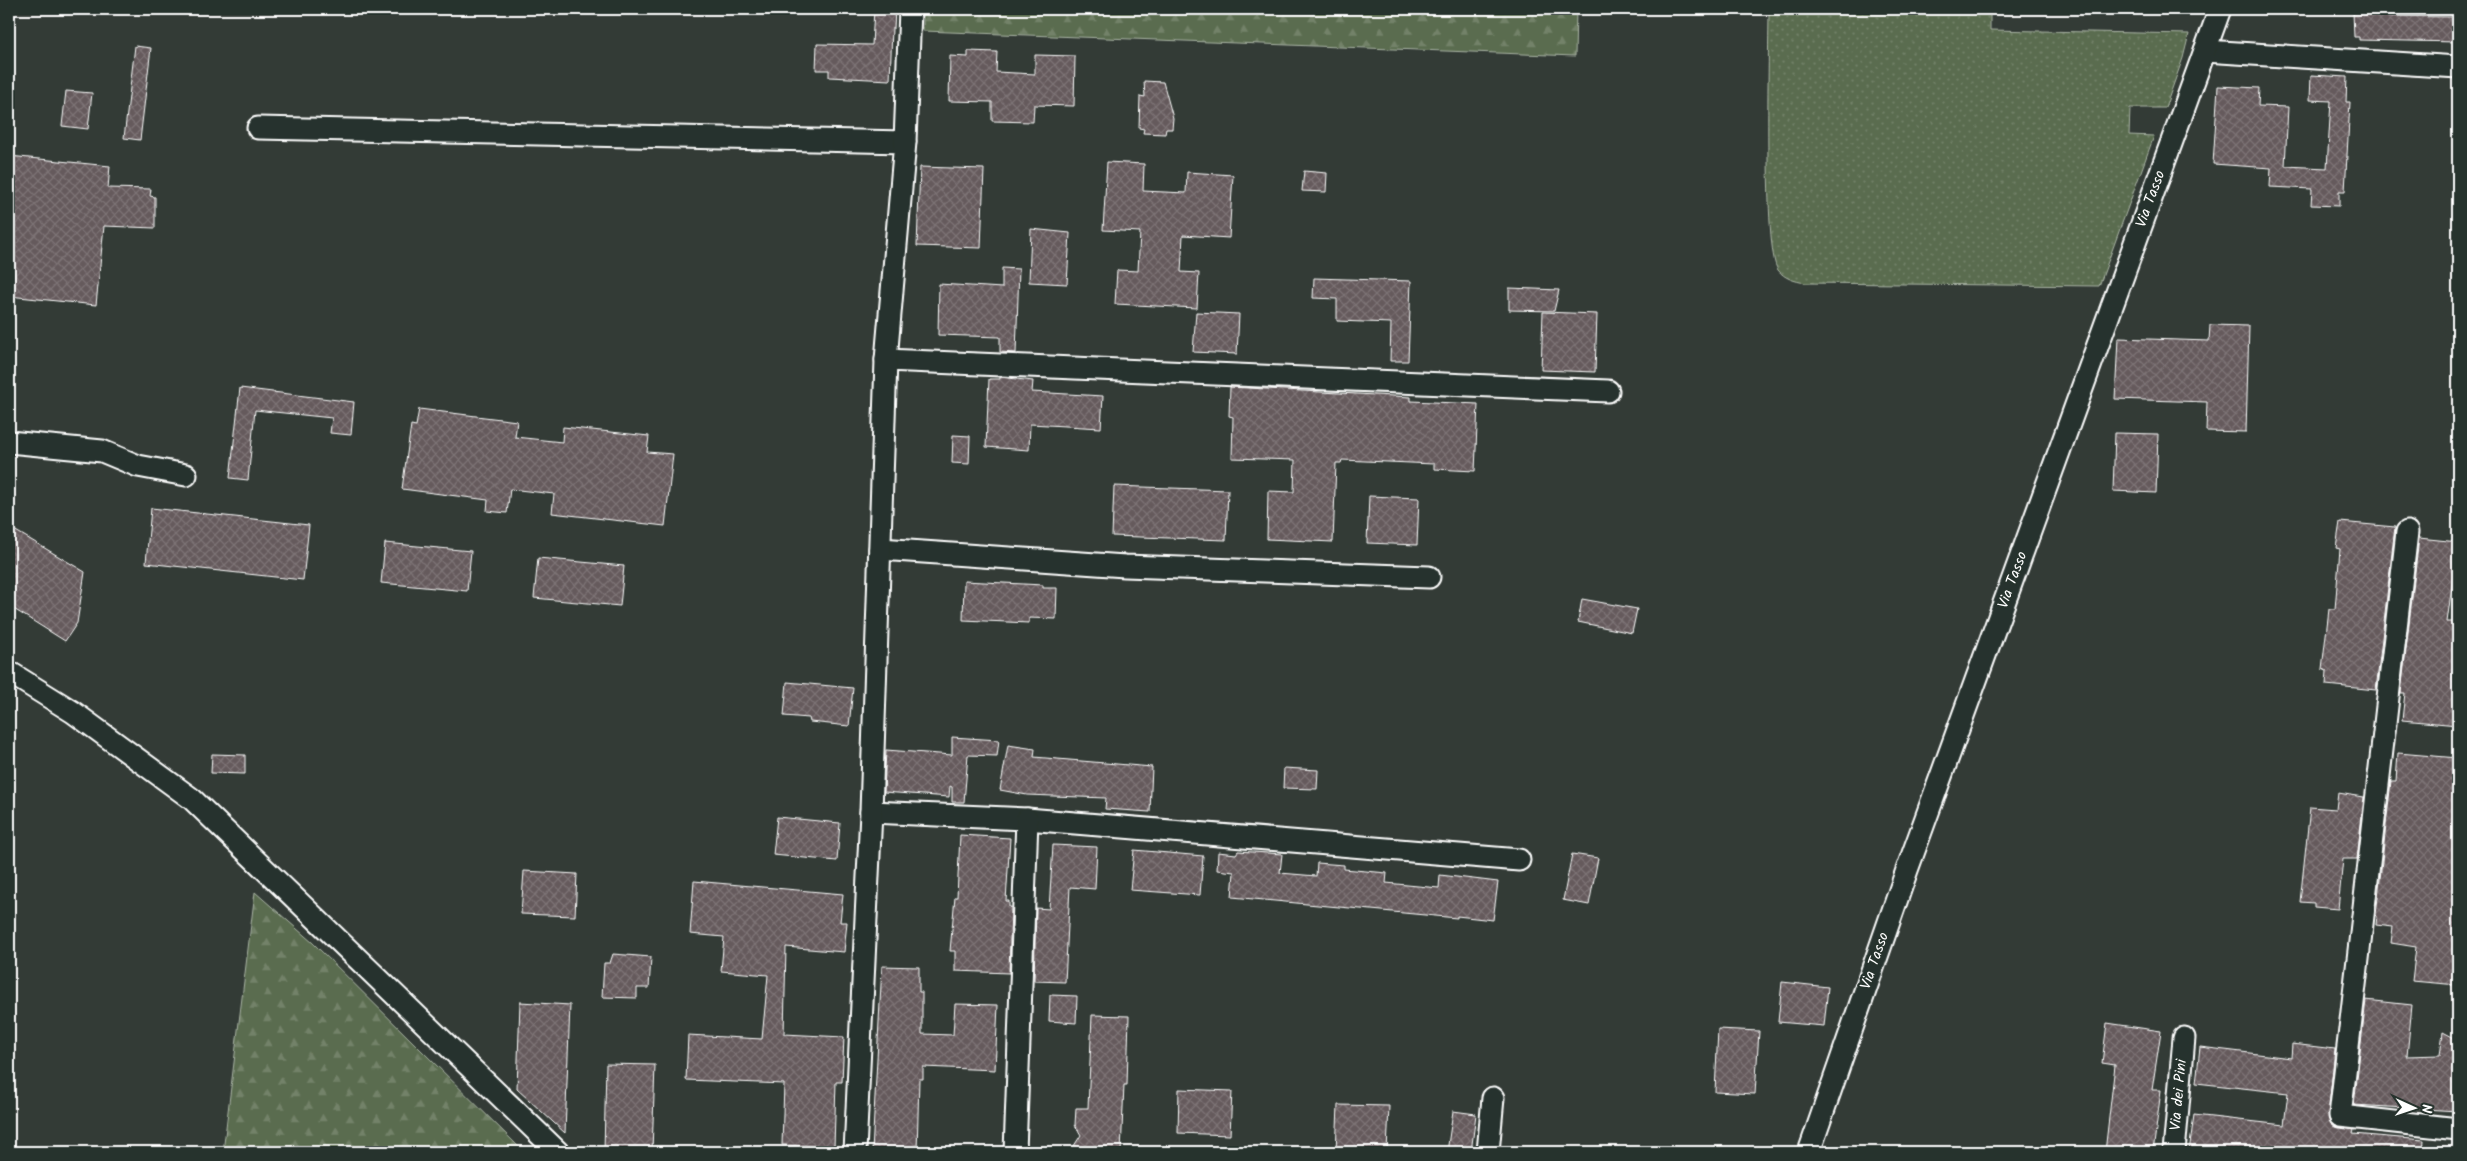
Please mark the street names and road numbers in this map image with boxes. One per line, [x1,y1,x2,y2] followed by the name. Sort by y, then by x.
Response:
[2130,167,2172,231] street label: Via Tasso
[1992,548,2034,612] street label: Via Tasso
[1854,929,1896,993] street label: Via Tasso
[2164,1057,2194,1132] street label: Via dei Pini

